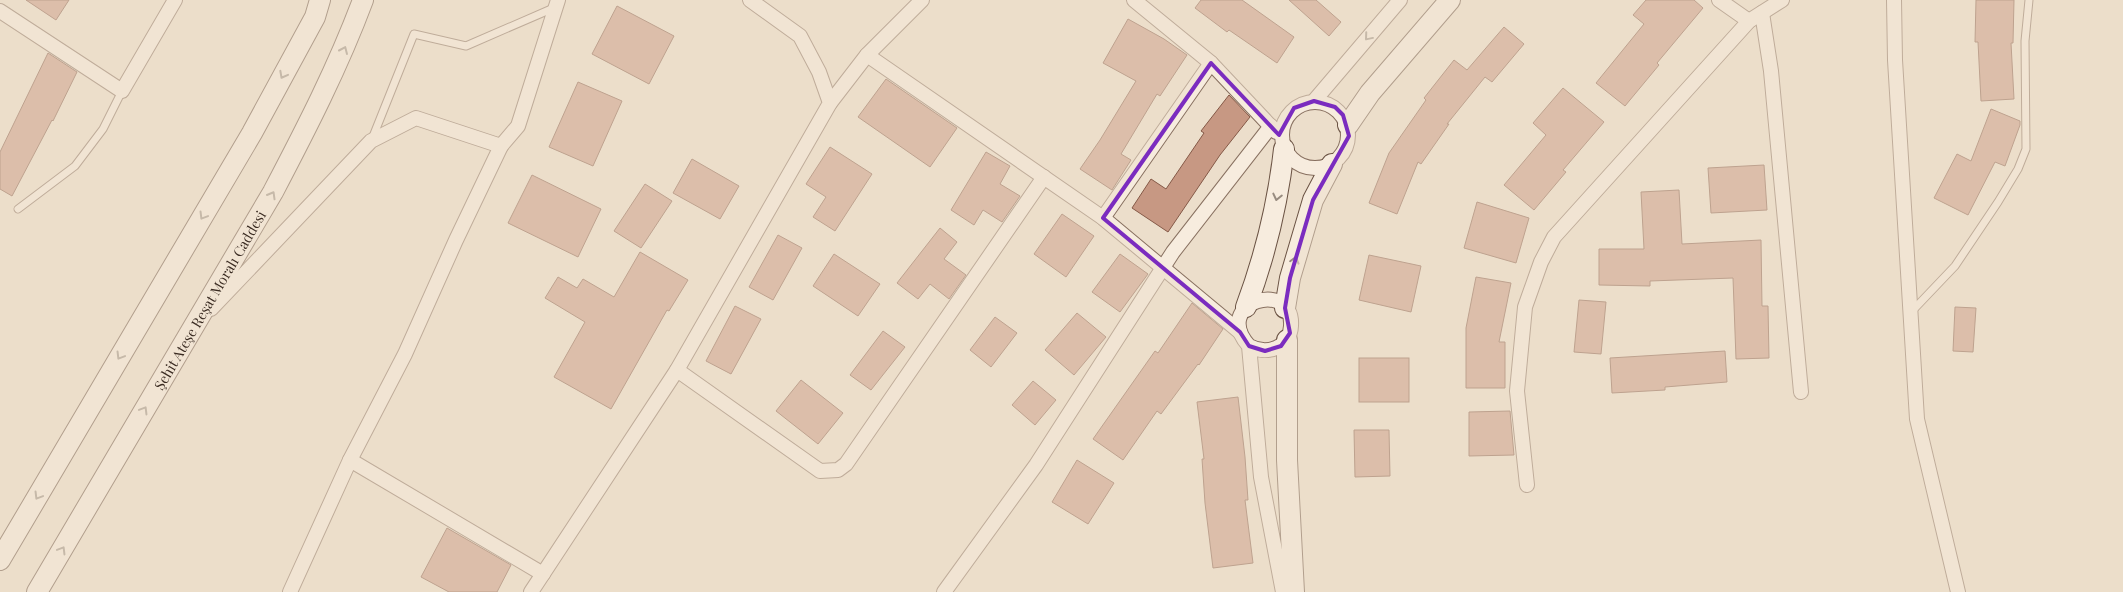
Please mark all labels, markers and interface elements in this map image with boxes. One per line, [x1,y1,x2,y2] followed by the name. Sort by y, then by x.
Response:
[1365,32,1374,41] one-way arrow
[338,46,349,55] one-way arrow
[280,70,290,79] one-way arrow
[265,191,275,200] one-way arrow
[1272,193,1283,201] one-way arrow
[149,207,270,393] street label: Şehit Ateşe Reşat Moralı Caddesi
[199,211,209,220] one-way arrow
[1290,257,1300,265] one-way arrow
[117,351,127,360] one-way arrow
[138,407,148,416] one-way arrow
[34,491,44,500] one-way arrow
[55,547,65,556] one-way arrow

